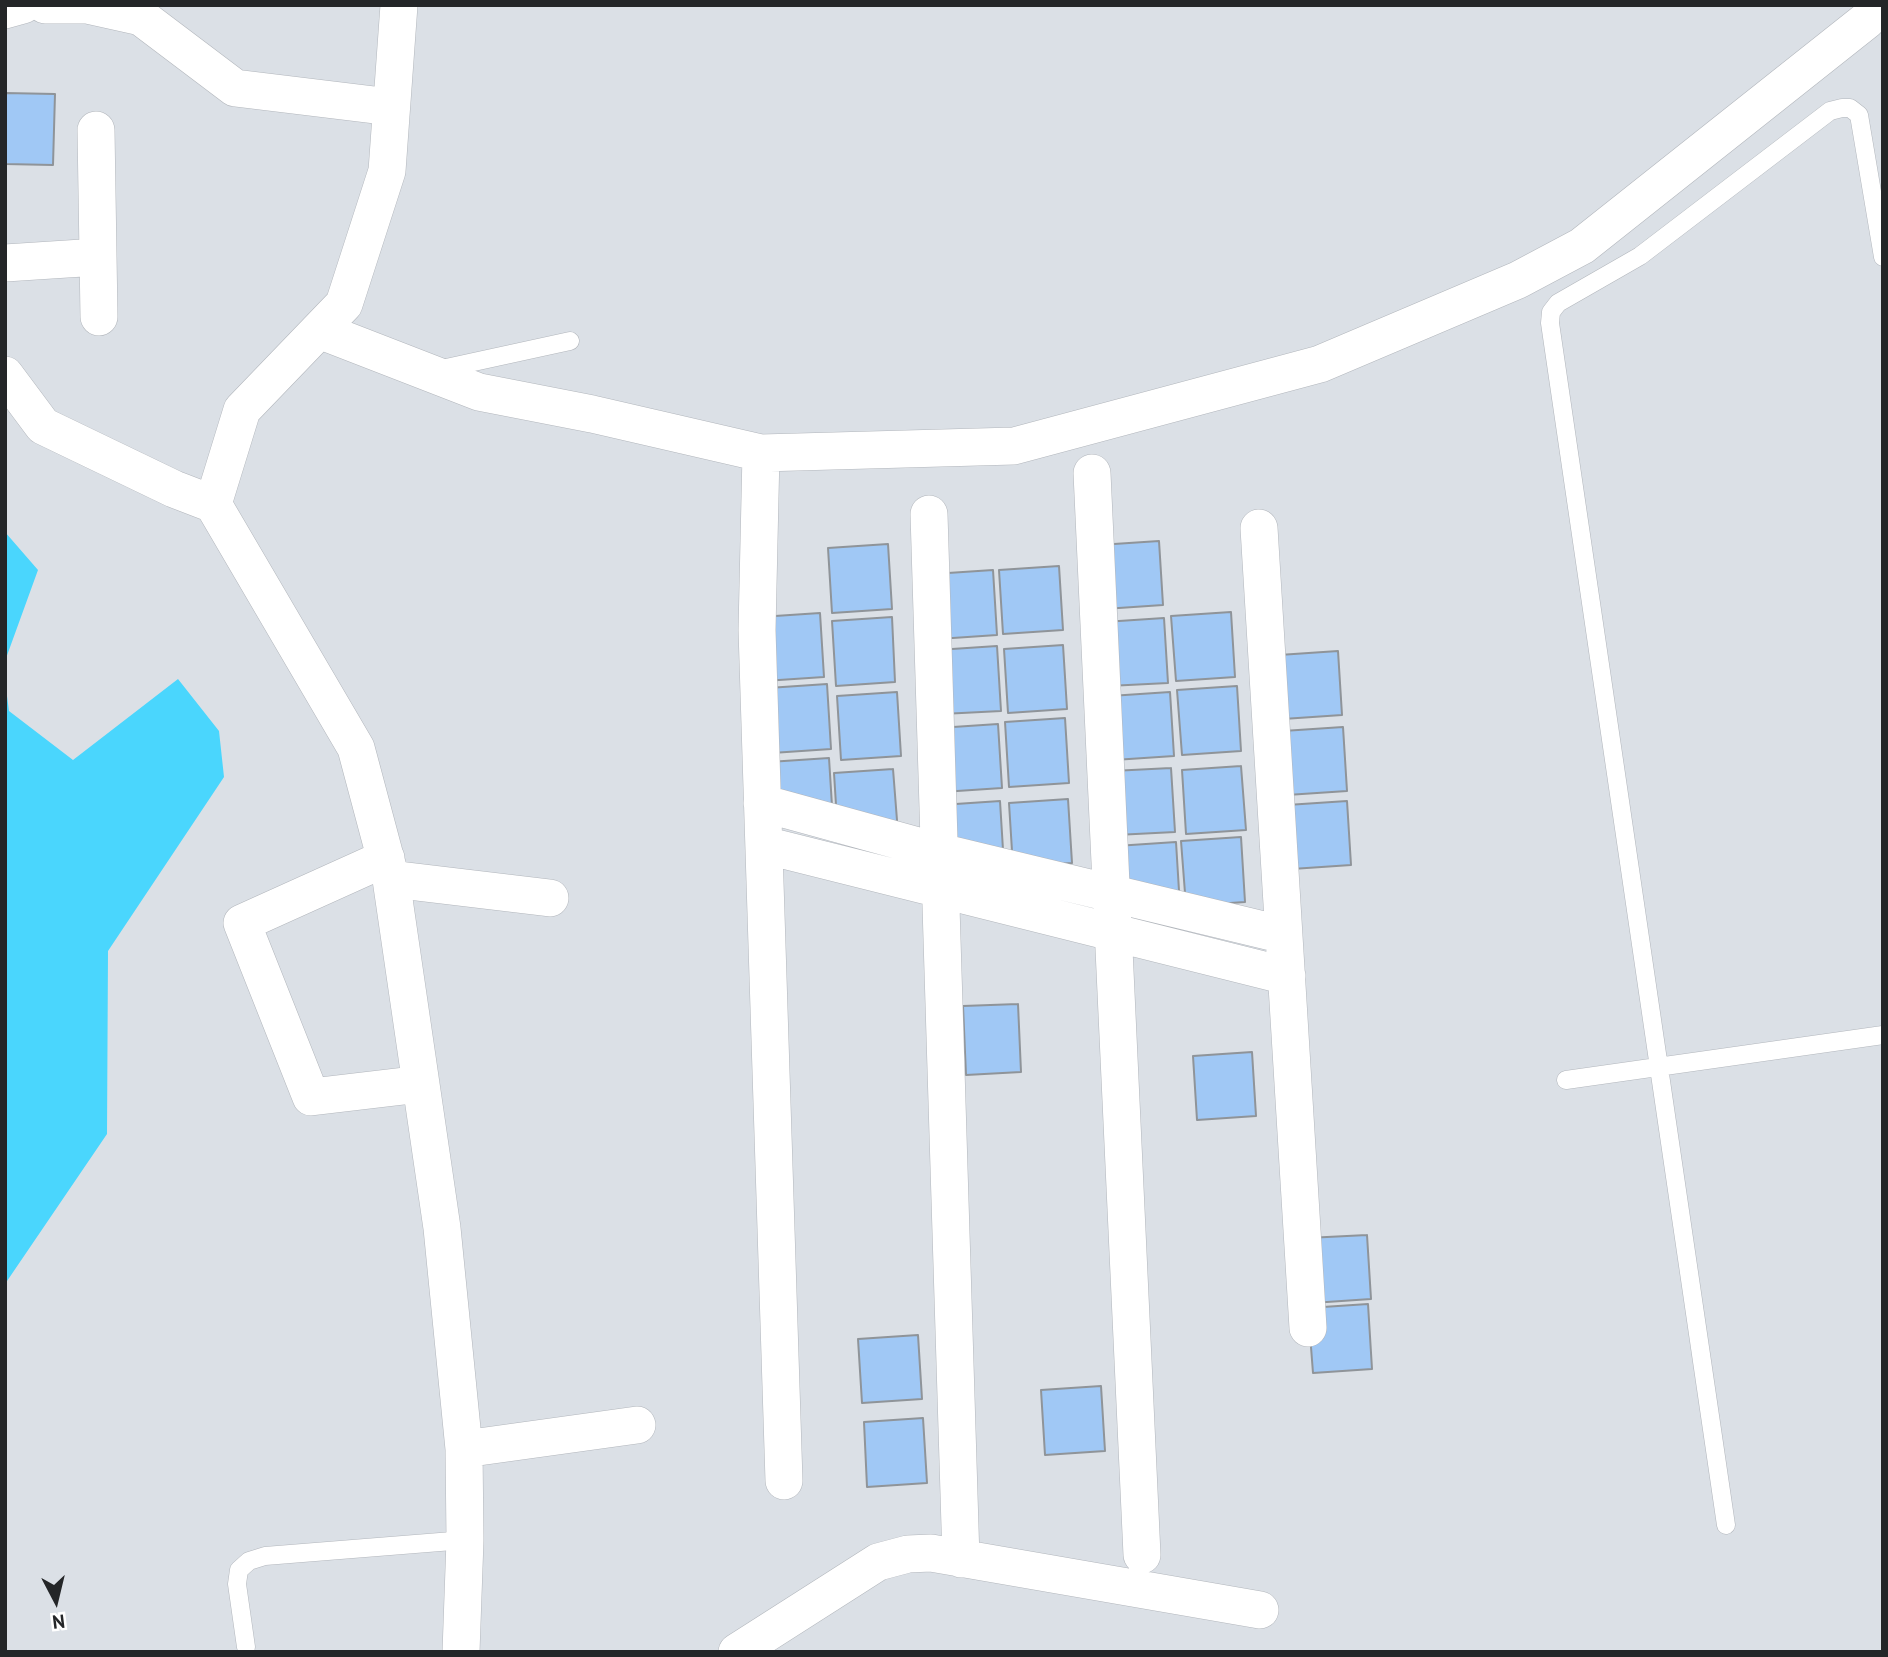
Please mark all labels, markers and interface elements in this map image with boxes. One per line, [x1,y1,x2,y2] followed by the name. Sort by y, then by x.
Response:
[21,1566,91,1636] north arrow
[51,1609,66,1635] text: N

